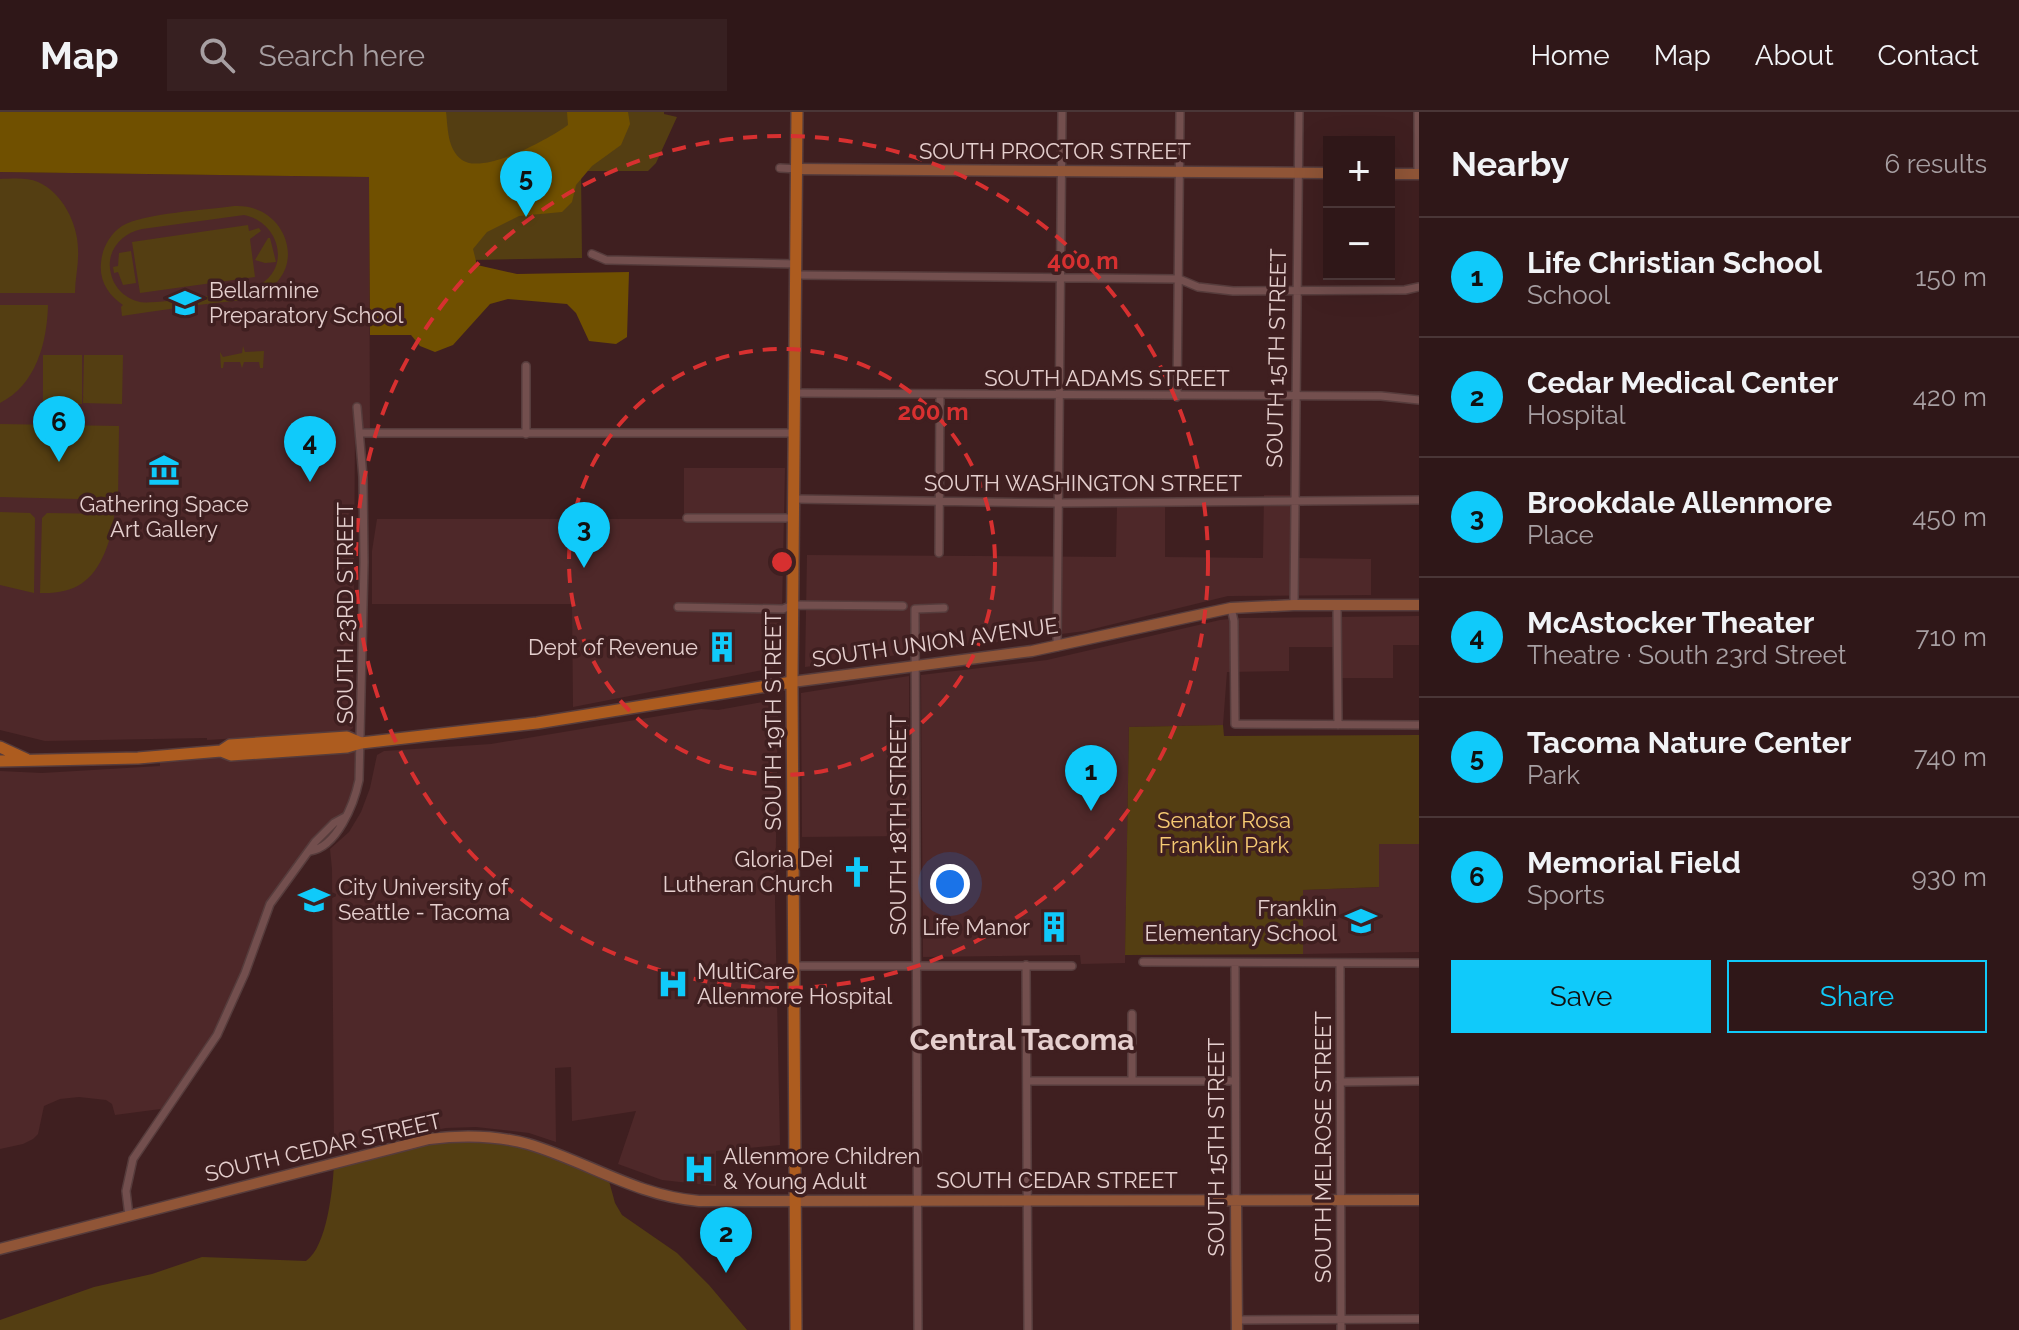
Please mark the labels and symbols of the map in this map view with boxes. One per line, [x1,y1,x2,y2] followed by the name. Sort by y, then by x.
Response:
[919,138,1192,164] street label: SOUTH PROCTOR STREET
[500,151,552,217] pin: 5
[1047,246,1119,275] text: 400 m
[1261,248,1291,468] street label: SOUTH 15TH STREET
[209,277,403,328] place label: Bellarmine Preparatory School
[168,286,202,320] school or university icon: Bellarmine Preparatory School
[984,365,1230,391] street label: SOUTH ADAMS STREET
[33,396,85,462] pin: 6
[897,397,969,426] text: 200 m
[284,416,336,482] pin: 4
[147,453,181,487] museum icon: Gathering Space Art Gallery
[924,470,1243,496] street label: SOUTH WASHINGTON STREET
[79,491,249,542] place label: Gathering Space Art Gallery
[332,501,358,724] street label: SOUTH 23RD STREET
[558,502,610,568] pin: 3
[768,548,796,576] centre of rings
[760,611,786,831] street label: SOUTH 19TH STREET
[810,612,1060,672] street label: SOUTH UNION AVENUE
[705,630,739,664] building icon: Dept of Revenue
[528,634,698,660] place label: Dept of Revenue
[885,714,911,935] street label: SOUTH 18TH STREET
[1065,745,1117,811] pin: 1
[1157,807,1291,858] park label: Senator Rosa Franklin Park
[663,846,833,897] place label: Gloria Dei Lutheran Church
[840,855,874,889] church icon: Gloria Dei Lutheran Church
[930,864,970,904] your location
[338,874,510,925] place label: City University of Seattle - Tacoma
[297,883,331,917] school or university icon: City University of Seattle - Tacoma
[1144,895,1337,946] place label: Franklin Elementary School
[1344,904,1378,938] school or university icon: Franklin Elementary School
[1037,910,1071,944] building icon: Life Manor
[922,914,1030,940] place label: Life Manor
[697,958,892,1009] place label: MultiCare Allenmore Hospital
[656,967,690,1001] hospital icon: MultiCare Allenmore Hospital
[1310,1011,1336,1283] street label: SOUTH MELROSE STREET
[909,1022,1135,1057] district label: Central Tacoma
[1203,1037,1229,1257] street label: SOUTH 15TH STREET
[202,1107,444,1187] street label: SOUTH CEDAR STREET
[723,1143,920,1194] place label: Allenmore Children & Young Adult
[682,1152,716,1186] hospital icon: Allenmore Children & Young Adult
[936,1167,1178,1193] street label: SOUTH CEDAR STREET
[700,1207,752,1273] pin: 2

